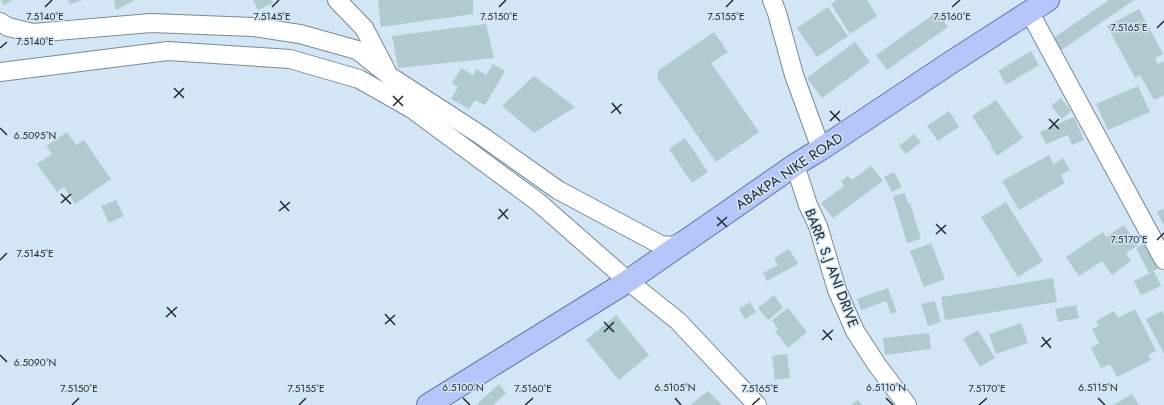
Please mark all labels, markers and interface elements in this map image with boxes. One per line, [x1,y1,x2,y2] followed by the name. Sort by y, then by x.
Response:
[26,9,64,24] text: 7.5140°E
[253,9,291,24] text: 7.5145°E
[480,9,518,24] text: 7.5150°E
[708,9,744,24] text: 7.5155°E
[933,9,971,24] text: 7.5160°E
[1110,20,1148,35] text: 7.5165°E
[16,34,54,49] text: 7.5140°E
[14,128,56,143] text: 6.5095°N
[731,128,847,214] street label: ABAKPA NIKE ROAD
[800,206,864,330] street label: BARR. S.J ANI DRIVE
[1111,232,1147,247] text: 7.5170°E
[16,246,54,261] text: 7.5145°E
[14,355,56,370] text: 6.5090°N
[442,380,484,395] text: 6.5100°N
[654,380,696,395] text: 6.5105°N
[866,380,906,395] text: 6.5110°N
[1078,380,1118,395] text: 6.5115°N
[60,381,98,396] text: 7.5150°E
[288,381,324,396] text: 7.5155°E
[514,381,552,396] text: 7.5160°E
[741,381,779,396] text: 7.5165°E
[969,381,1005,396] text: 7.5170°E

